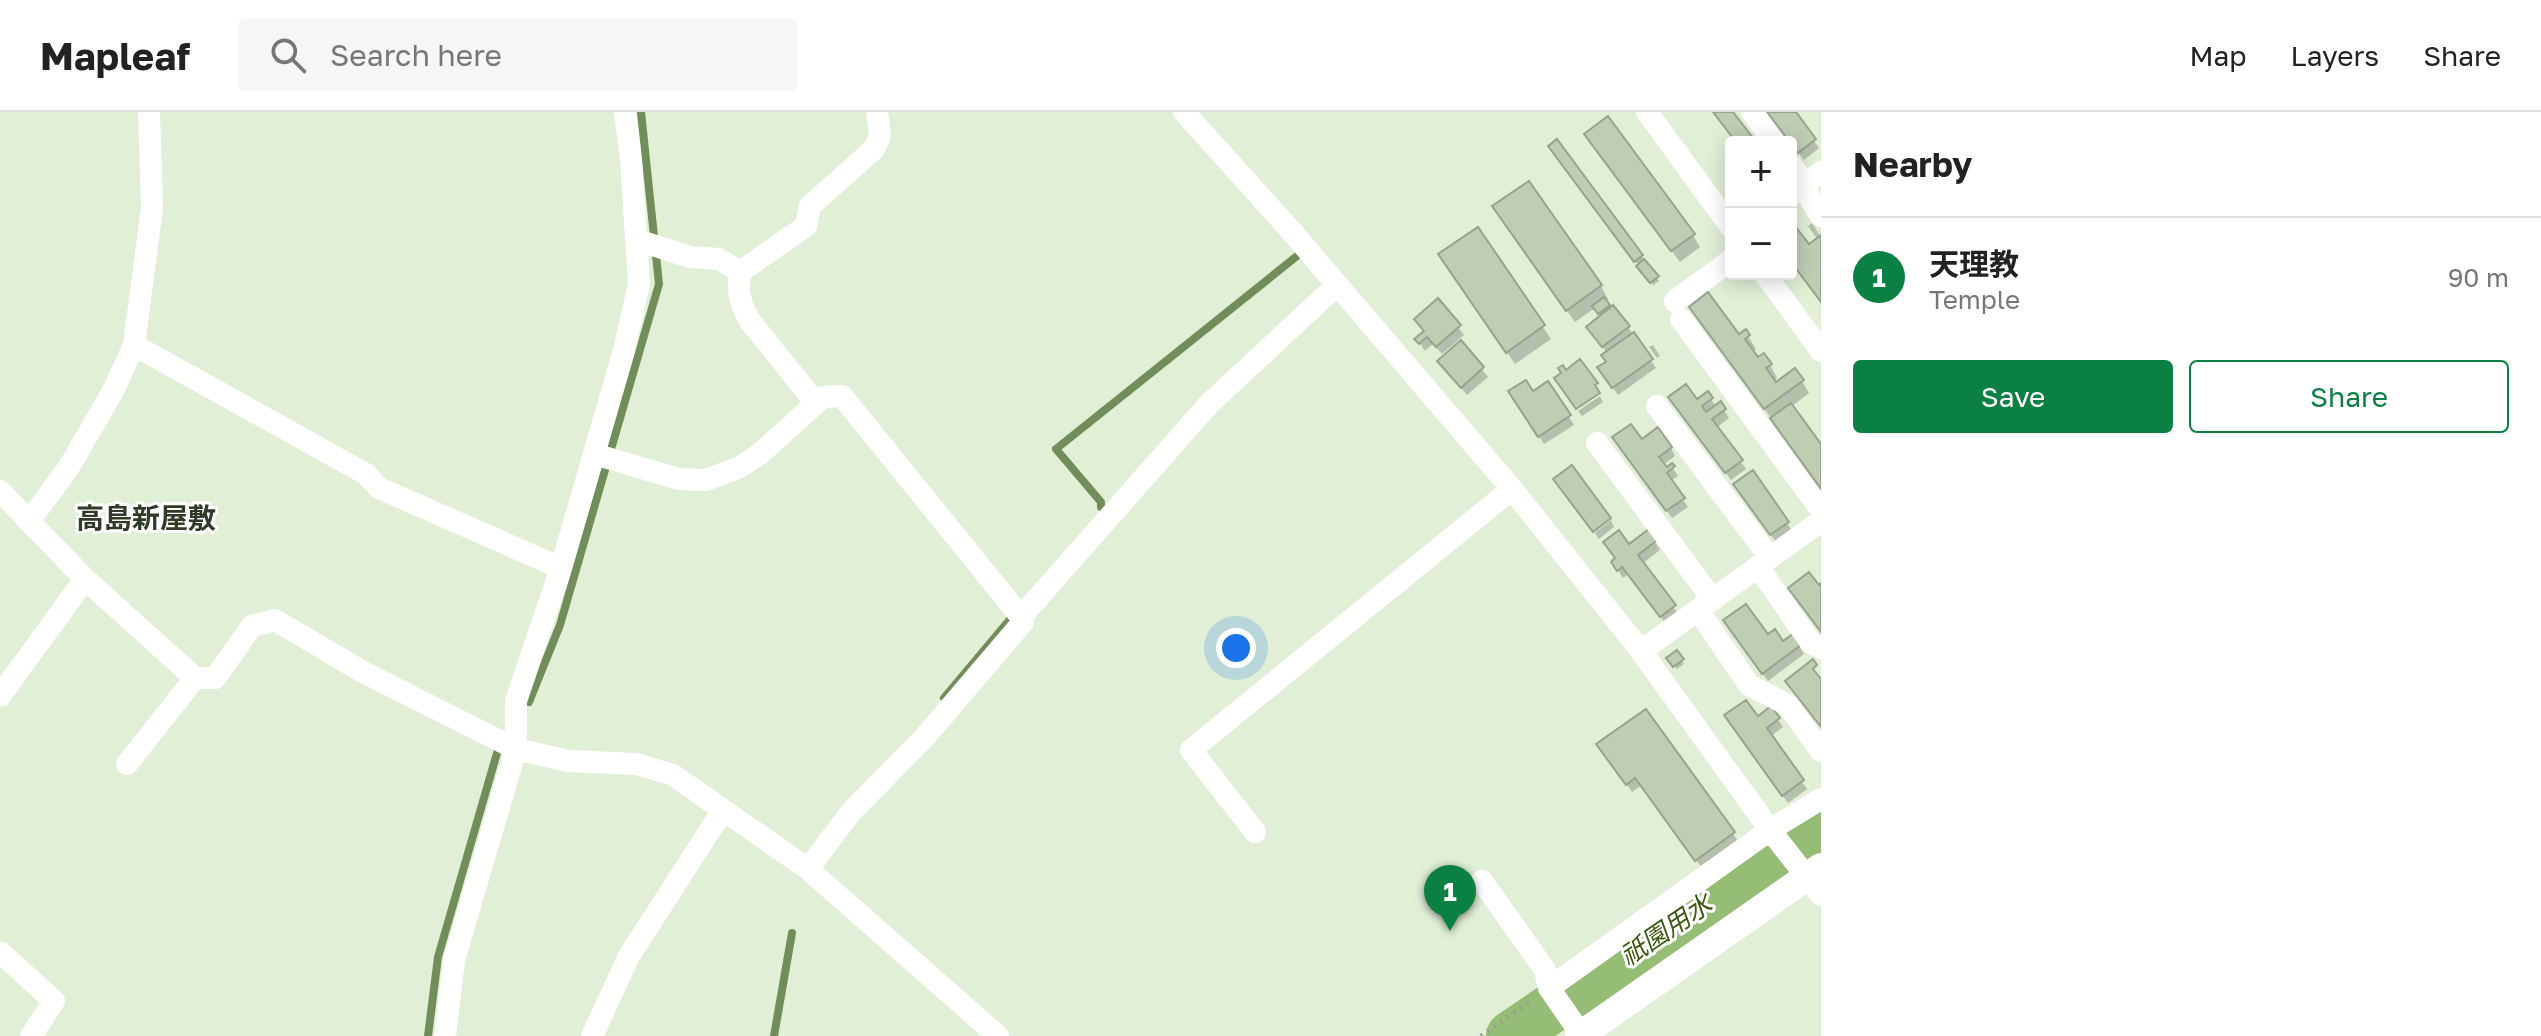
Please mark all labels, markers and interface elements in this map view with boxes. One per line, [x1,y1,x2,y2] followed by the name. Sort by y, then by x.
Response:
[238,19,798,91] search box
[40,33,190,78] text: Mapleaf
[266,33,310,77] icon: search
[330,37,502,73] text: Search here
[2189,39,2247,72] text: Map
[2291,39,2379,72] text: Layers
[2423,39,2501,72] text: Share
[1725,136,1797,280] map controls
[1725,136,1797,208] button: +
[1853,144,1973,184] text: Nearby
[1725,208,1797,280] button: −
[1929,246,2019,282] text: 天理教
[1872,262,1886,293] text: 1
[2448,262,2509,293] text: 90 m
[1929,284,2020,315] text: Temple
[1853,360,2173,433] button: Save
[2189,360,2509,433] button: Share
[76,501,216,534] district label: 高島新屋敷
[1216,628,1256,668] your location
[1424,865,1476,931] pin: 1
[1614,886,1720,972] water label: 祇園用水

